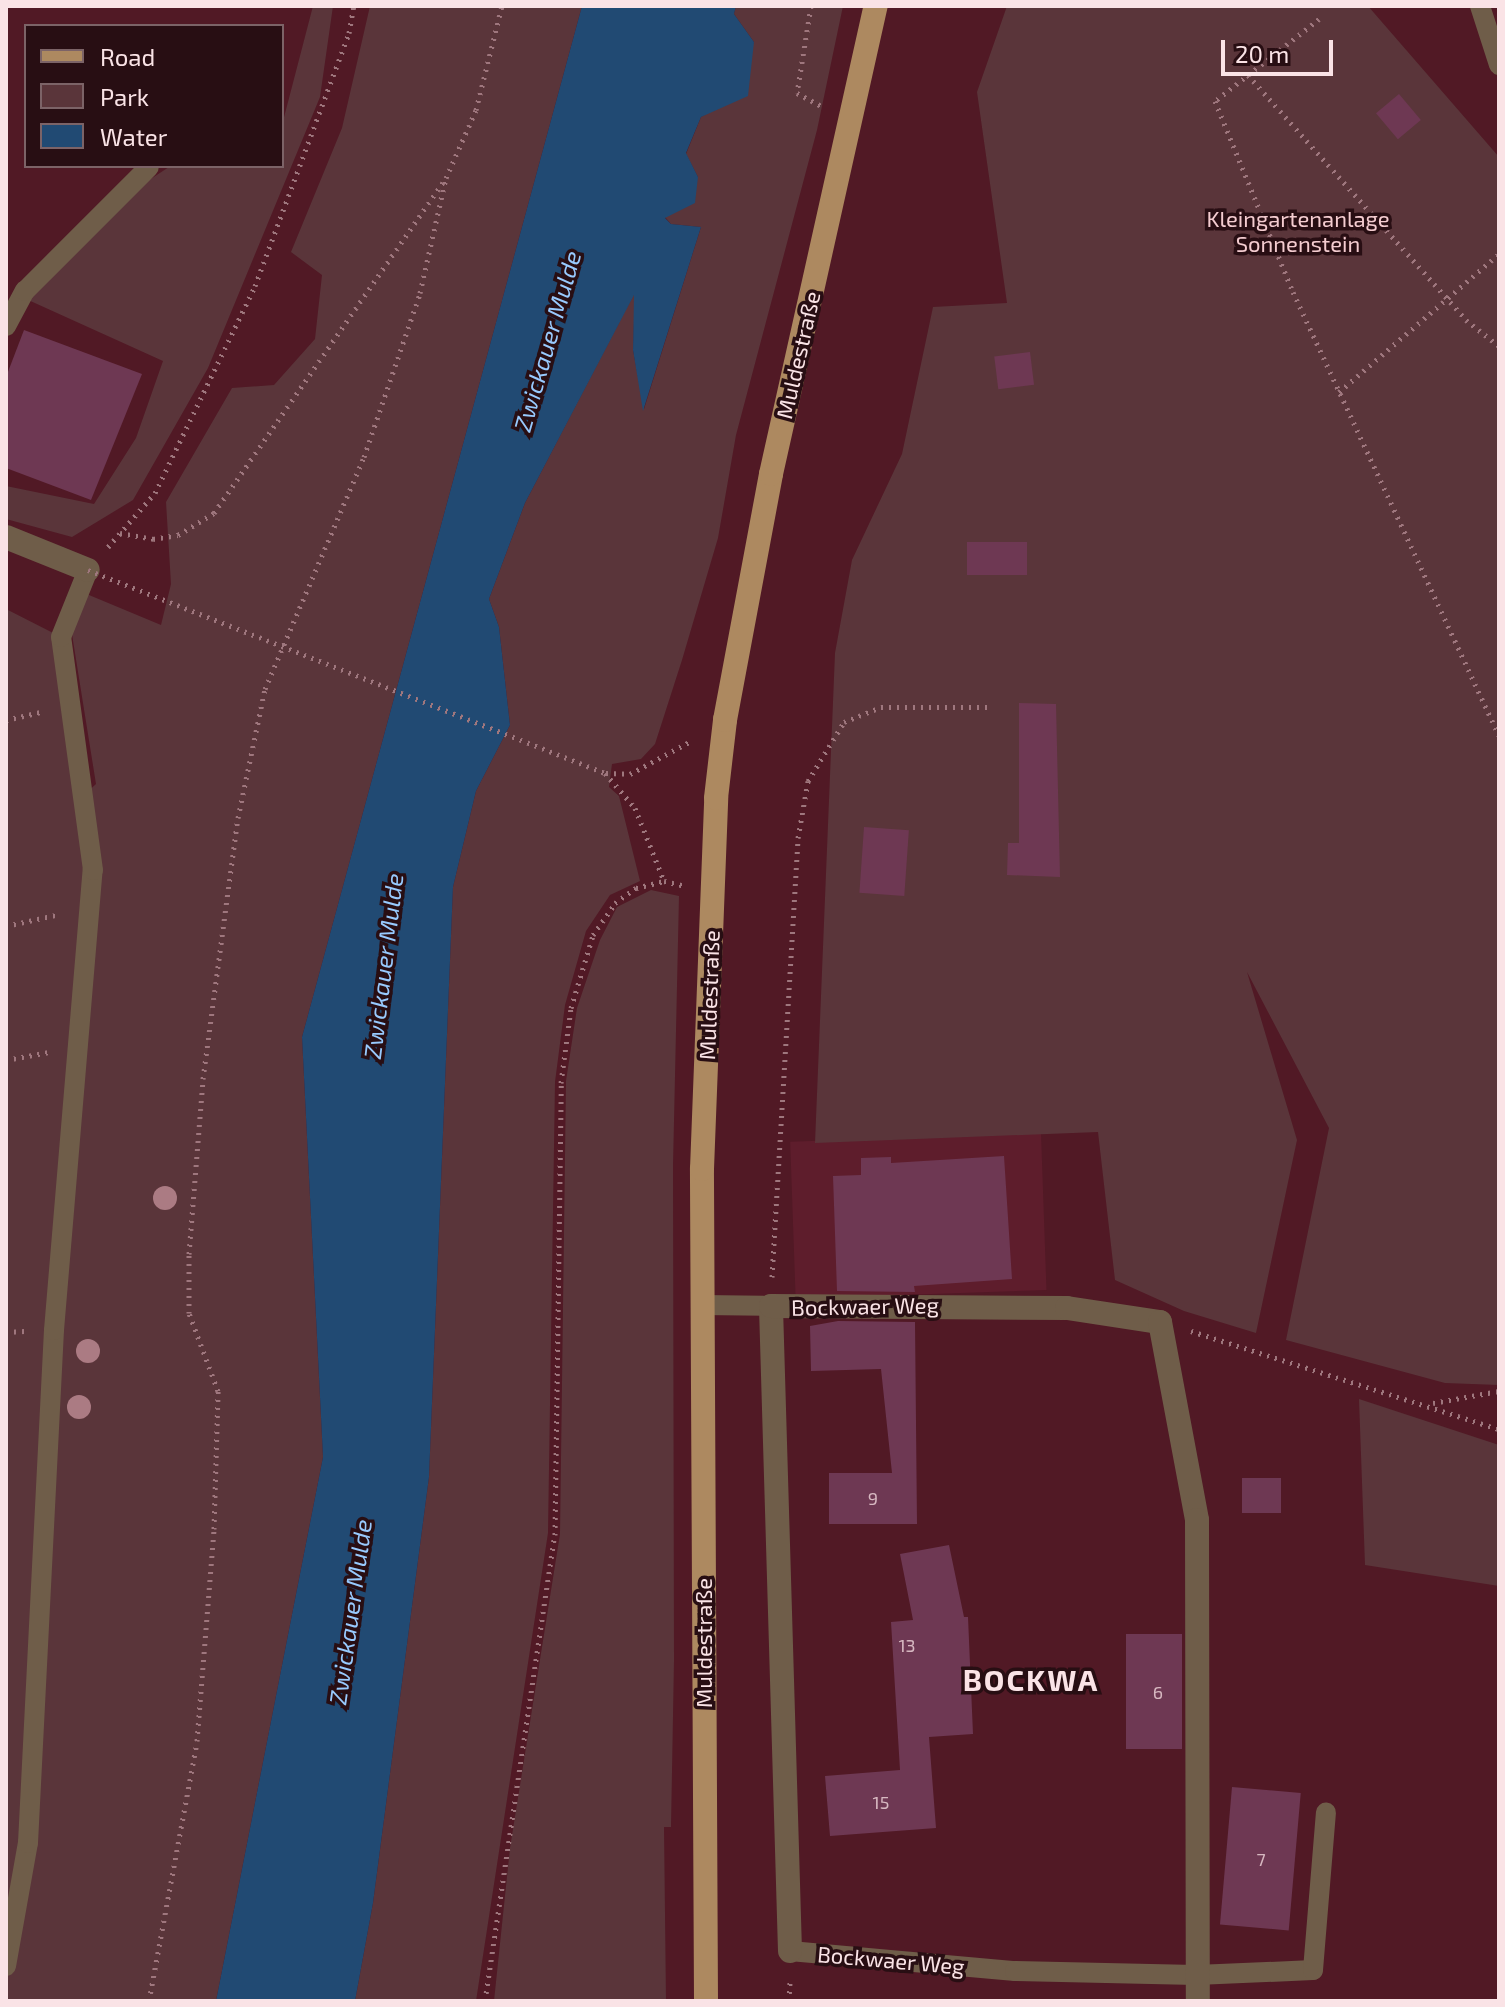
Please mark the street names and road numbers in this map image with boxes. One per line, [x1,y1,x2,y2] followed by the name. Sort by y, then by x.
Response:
[771,289,825,421] street label: Muldestraße
[694,930,724,1060] street label: Muldestraße
[791,1292,939,1320] street label: Bockwaer Weg
[691,1578,717,1708] street label: Muldestraße
[816,1940,966,1980] street label: Bockwaer Weg

